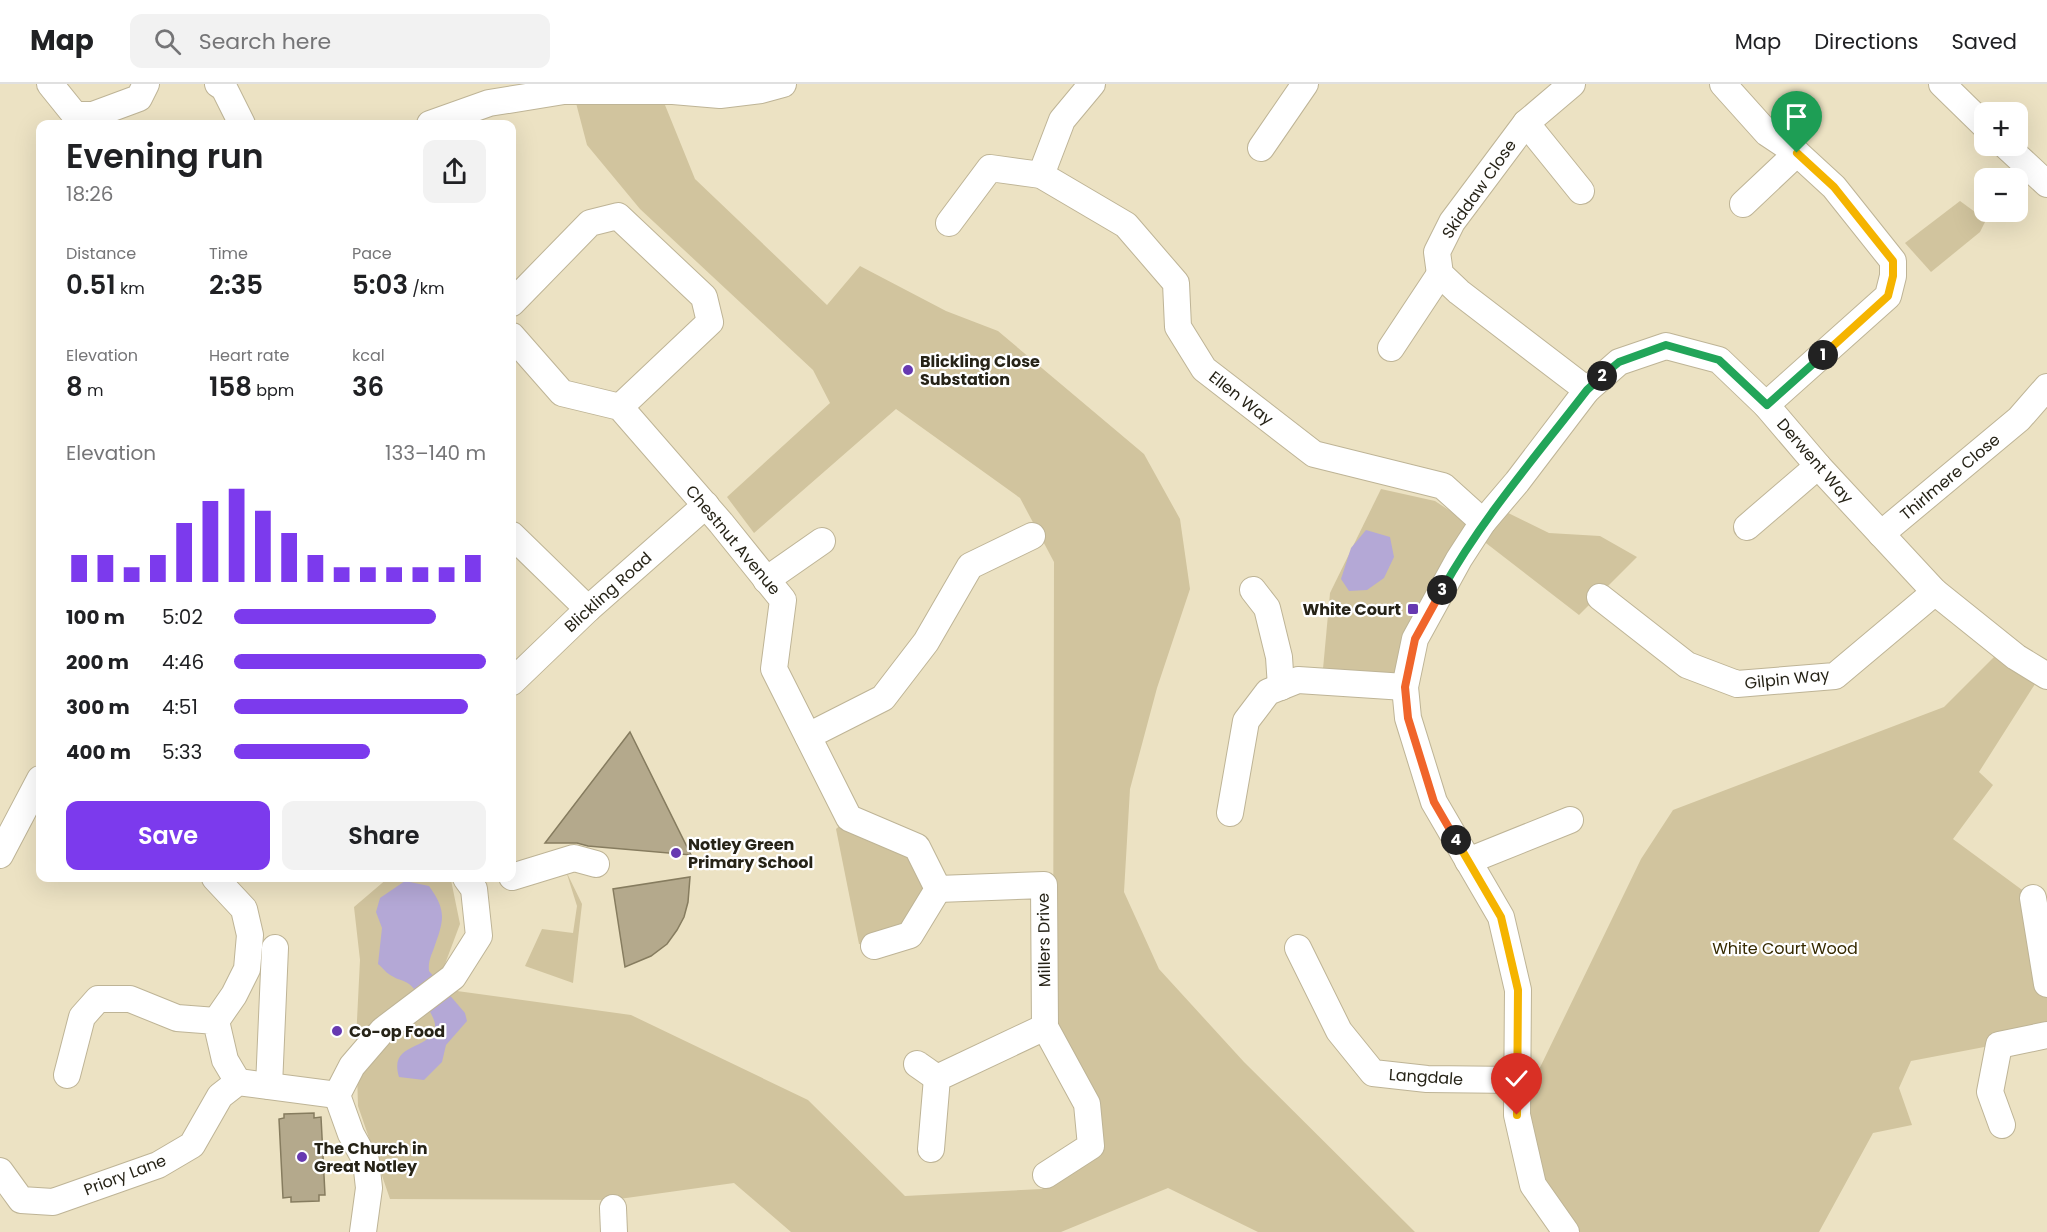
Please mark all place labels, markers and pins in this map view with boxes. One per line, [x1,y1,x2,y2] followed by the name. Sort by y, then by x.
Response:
[1771,91,1822,153] pin
[1808,340,1838,370] pin: 1
[920,350,1040,391] place label: Blickling Close Substation
[1587,361,1617,391] pin: 2
[901,363,915,377] marker: Blickling Close Substation
[1427,575,1457,605] pin: 3
[1302,598,1401,621] place label: White Court
[1406,602,1420,616] marker: White Court
[1441,825,1471,855] pin: 4
[688,833,813,874] place label: Notley Green Primary School
[669,846,683,860] marker: Notley Green Primary School
[349,1020,445,1043] place label: Co-op Food
[330,1024,344,1038] marker: Co-op Food
[1491,1053,1542,1115] pin
[314,1137,427,1178] place label: The Church in Great Notley
[295,1150,309,1164] marker: The Church in Great Notley

